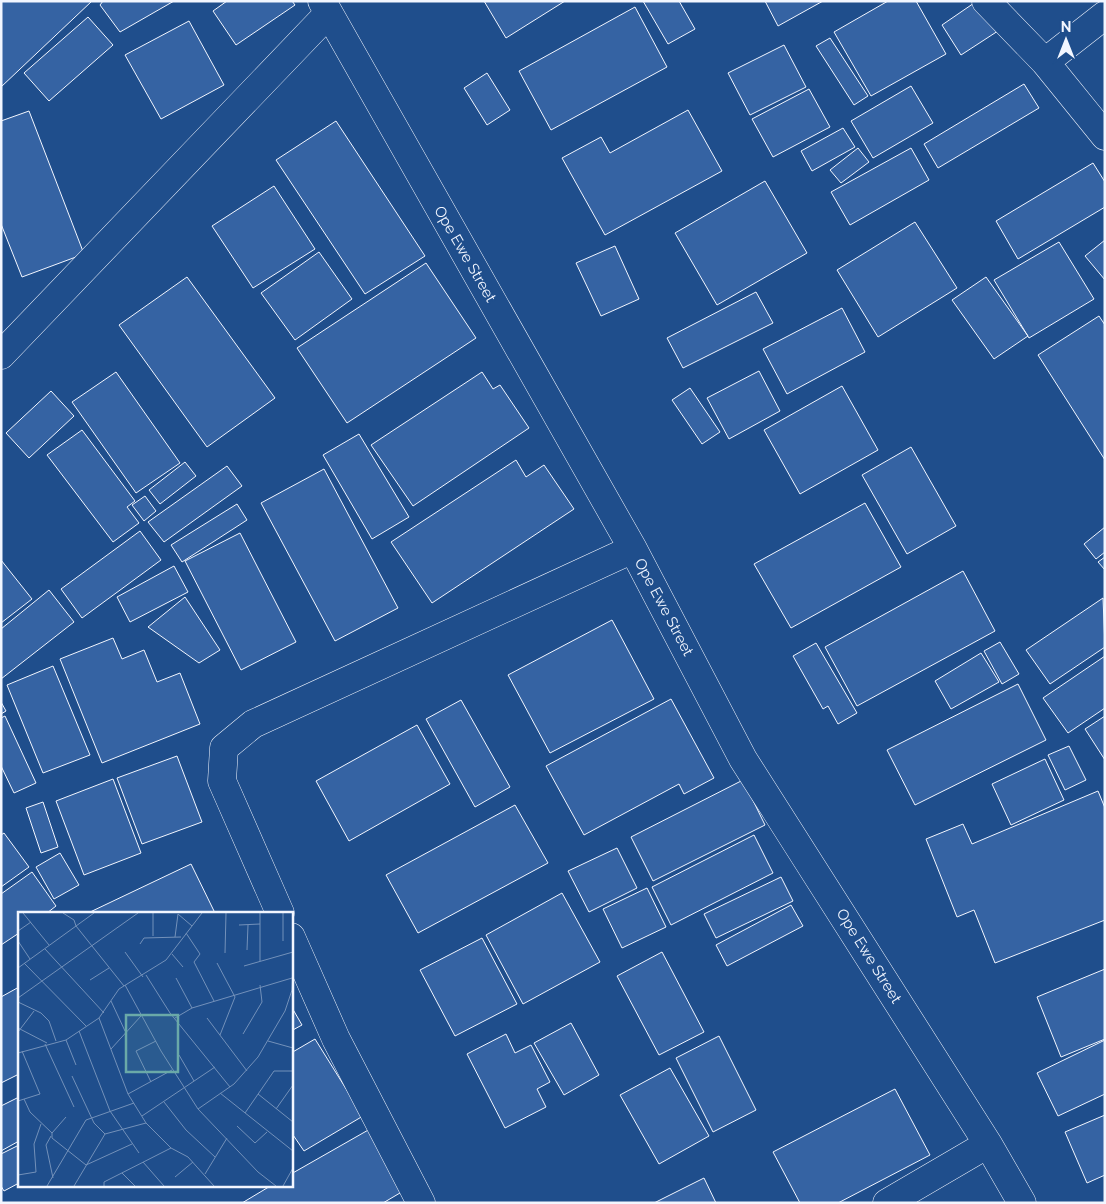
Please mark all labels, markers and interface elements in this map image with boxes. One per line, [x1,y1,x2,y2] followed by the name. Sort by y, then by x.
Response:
[1041,15,1091,65] north arrow
[1061,19,1071,35] text: N
[430,203,500,305] street label: Ope Ewe Street
[631,555,697,659] street label: Ope Ewe Street
[833,905,905,1007] street label: Ope Ewe Street
[18,912,292,1186] inset map

